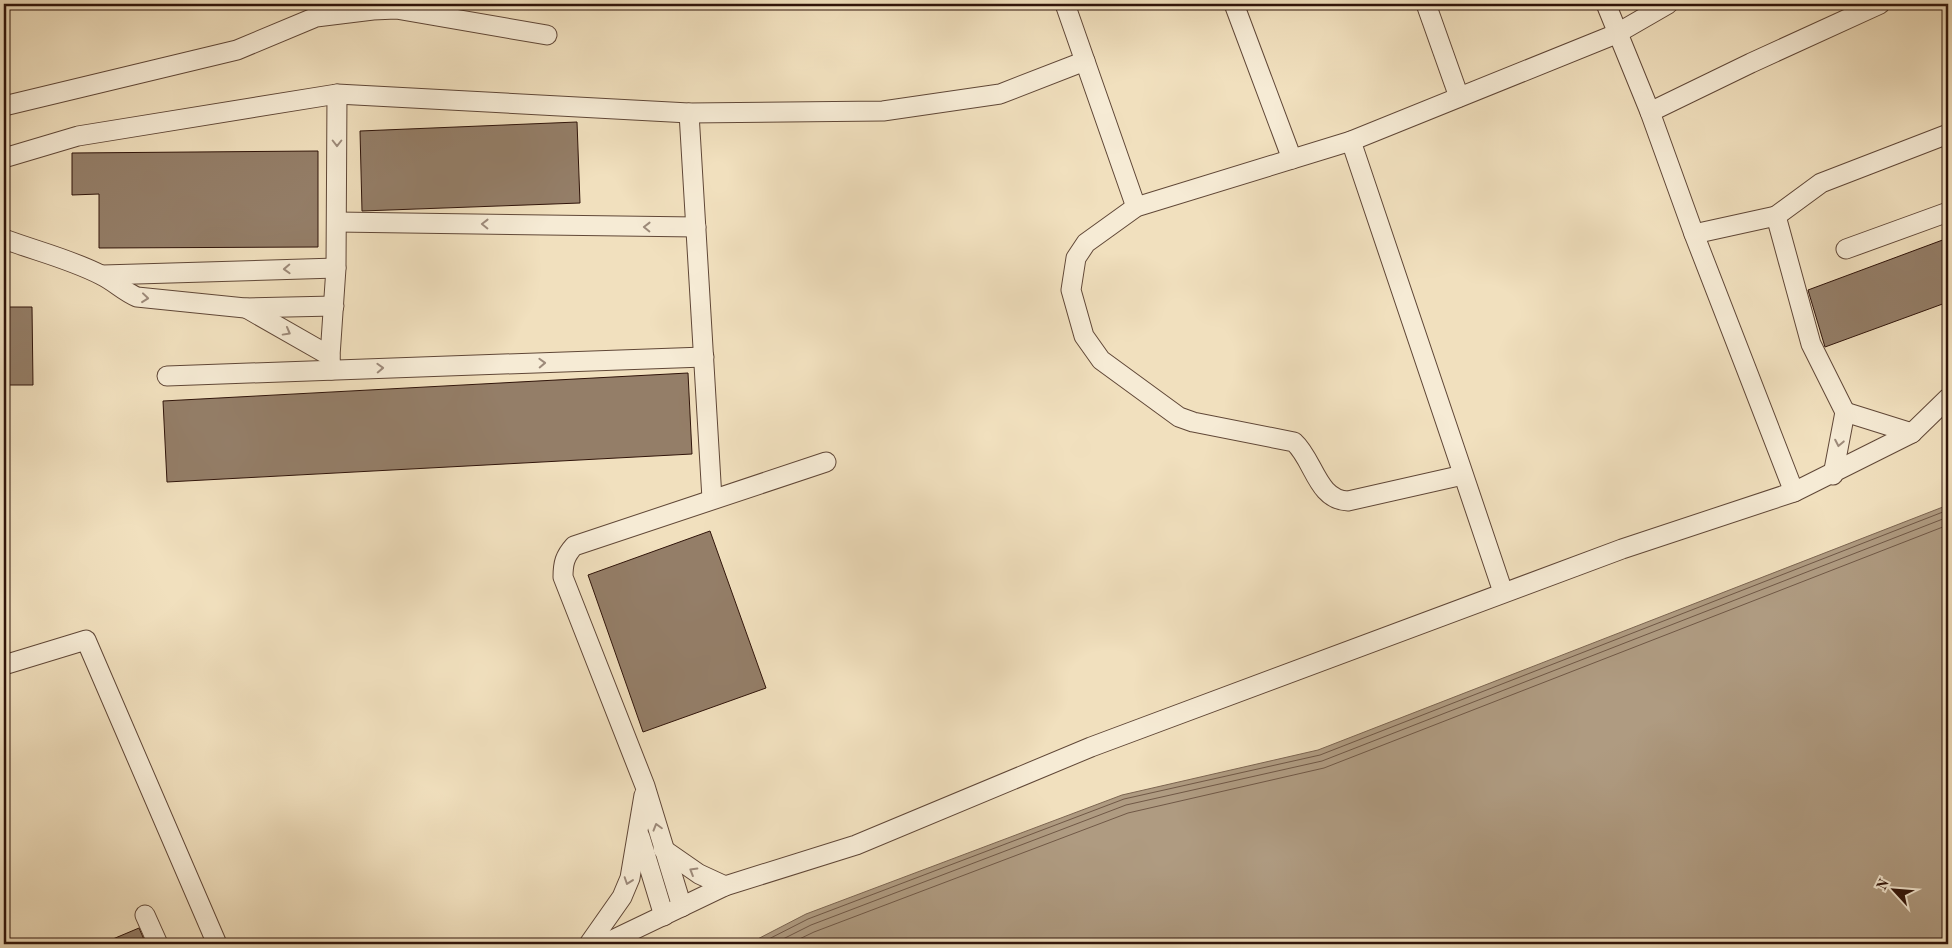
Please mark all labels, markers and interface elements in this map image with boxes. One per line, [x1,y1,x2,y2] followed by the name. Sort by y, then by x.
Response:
[332,140,342,147] one-way arrow
[481,219,488,229] one-way arrow
[643,221,651,232] one-way arrow
[283,264,291,274] one-way arrow
[141,292,149,303] one-way arrow
[282,325,291,335] one-way arrow
[538,357,546,368] one-way arrow
[376,363,384,374] one-way arrow
[1834,439,1845,448] one-way arrow
[652,823,662,831] one-way arrow
[1870,866,1920,916] north arrow
[689,867,698,877] one-way arrow
[624,876,634,885] one-way arrow
[1875,877,1892,893] text: N

